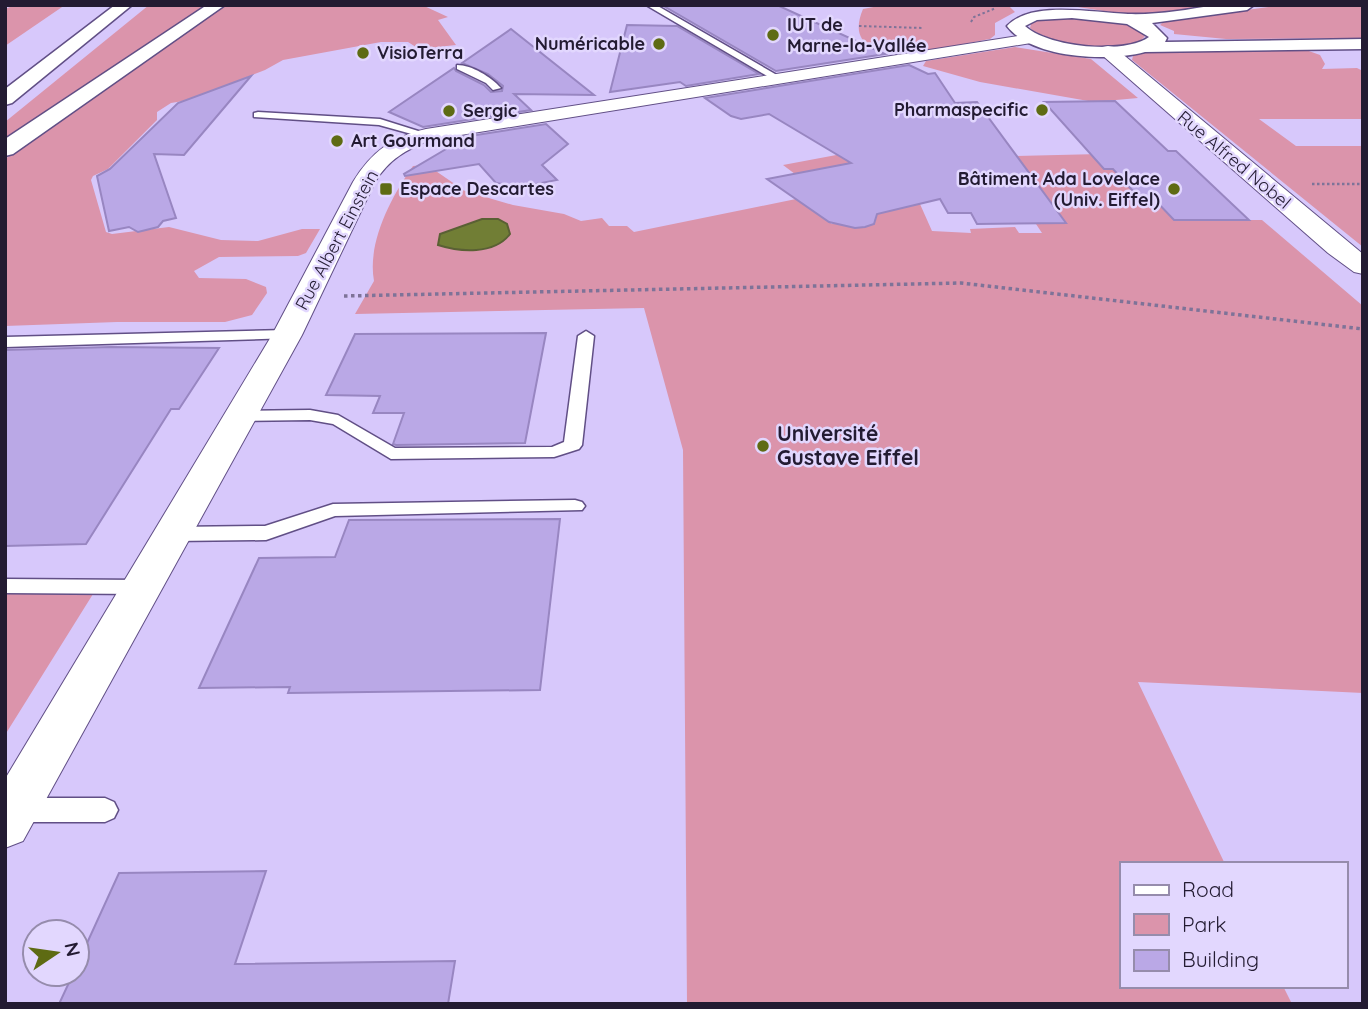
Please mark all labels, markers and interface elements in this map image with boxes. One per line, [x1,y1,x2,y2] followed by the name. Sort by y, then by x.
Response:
[787,13,927,57] place label: IUT de Marne-la-Vallée
[765,27,781,43] marker: IUT de Marne-la-Vallée
[535,32,645,55] place label: Numéricable
[651,36,667,52] marker: Numéricable
[377,41,463,64] place label: VisioTerra
[355,45,371,61] marker: VisioTerra
[894,98,1028,121] place label: Pharmaspecific
[463,99,517,122] place label: Sergic
[1034,102,1050,118] marker: Pharmaspecific
[441,103,457,119] marker: Sergic
[1173,105,1296,214] street label: Rue Alfred Nobel
[351,129,475,152] place label: Art Gourmand
[329,133,345,149] marker: Art Gourmand
[290,166,383,314] street label: Rue Albert Einstein
[958,167,1160,211] place label: Bâtiment Ada Lovelace (Univ. Eiffel)
[400,177,554,200] place label: Espace Descartes
[378,181,394,197] marker: Espace Descartes
[1166,181,1182,197] marker: Bâtiment Ada Lovelace (Univ. Eiffel)
[777,420,919,470] place label: Université Gustave Eiffel
[755,438,771,454] marker: Université Gustave Eiffel
[1120,862,1347,988] legend
[1182,876,1234,902] text: Road
[1182,911,1226,937] text: Park
[21,918,91,988] north arrow
[59,940,86,959] text: N
[1182,946,1259,972] text: Building

